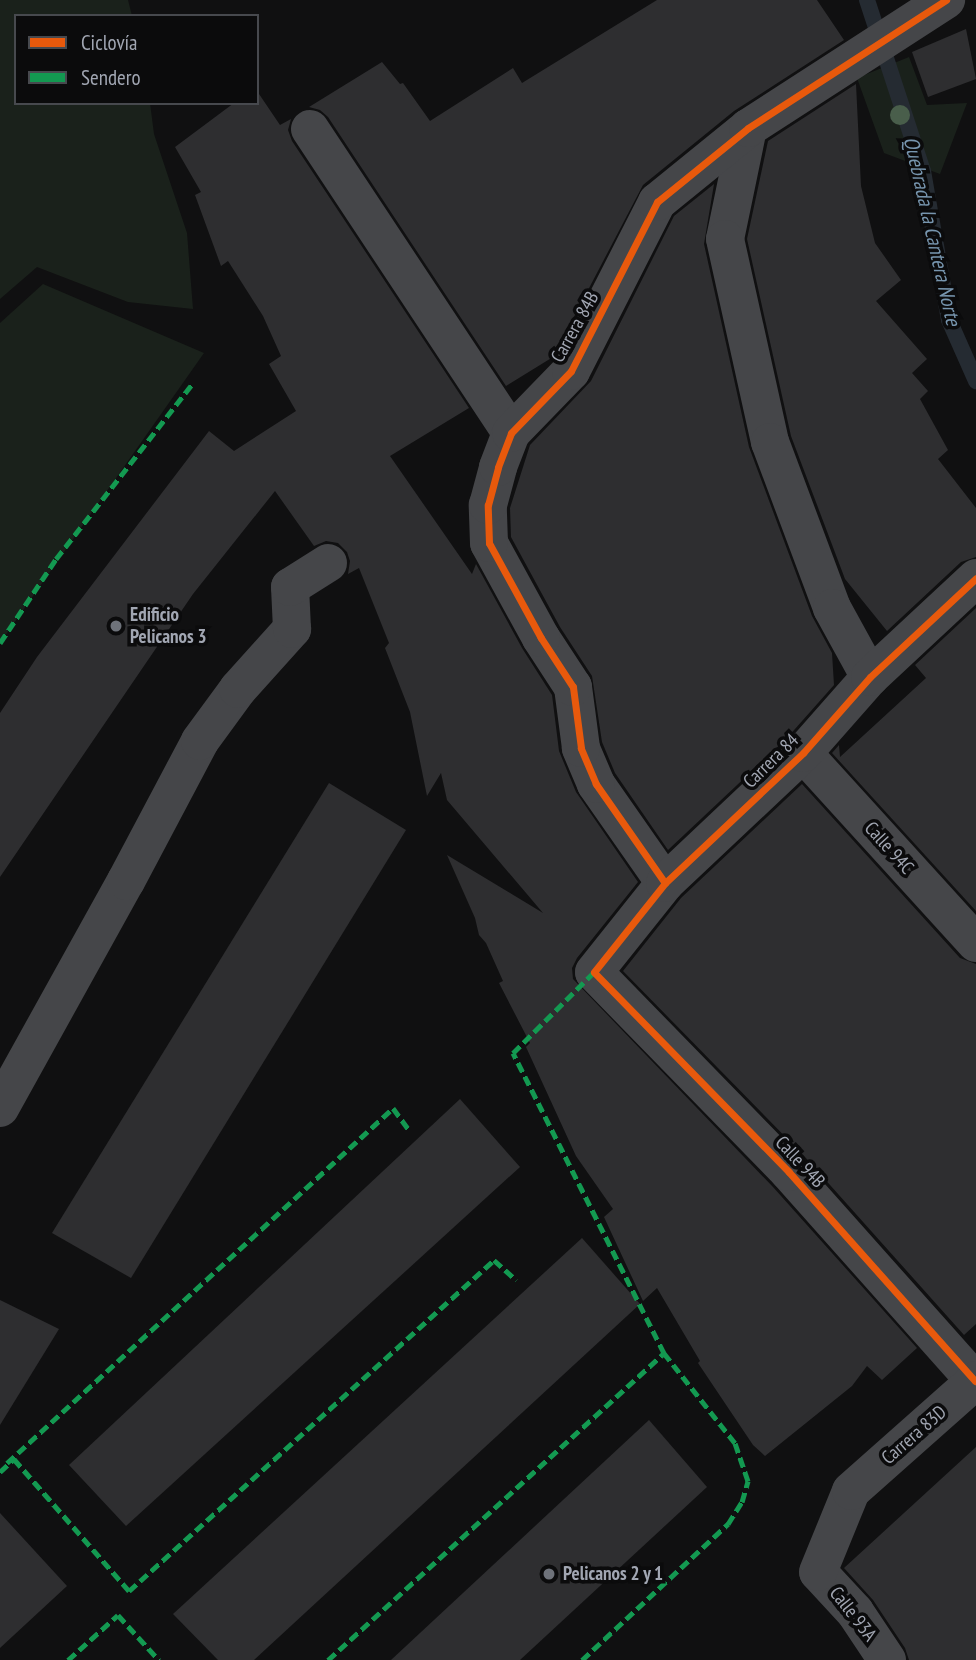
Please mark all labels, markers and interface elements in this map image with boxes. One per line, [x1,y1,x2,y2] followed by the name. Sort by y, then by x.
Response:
[14,14,259,105] legend
[81,29,138,56] text: Ciclovía
[81,64,140,91] text: Sendero
[898,134,966,328] water label: Quebrada la Cantera Norte
[546,288,604,366] street label: Carrera 84B
[130,604,207,648] place label: Edificio Pelicanos 3
[108,618,124,634] marker: Edificio Pelicanos 3
[739,729,803,793] street label: Carrera 84
[860,817,918,879] street label: Calle 94C
[770,1131,830,1193] street label: Calle 94B
[877,1401,951,1469] street label: Carrera 83D
[563,1563,664,1585] place label: Pelicanos 2 y 1
[541,1566,557,1582] marker: Pelicanos 2 y 1
[825,1582,881,1646] street label: Calle 93A

